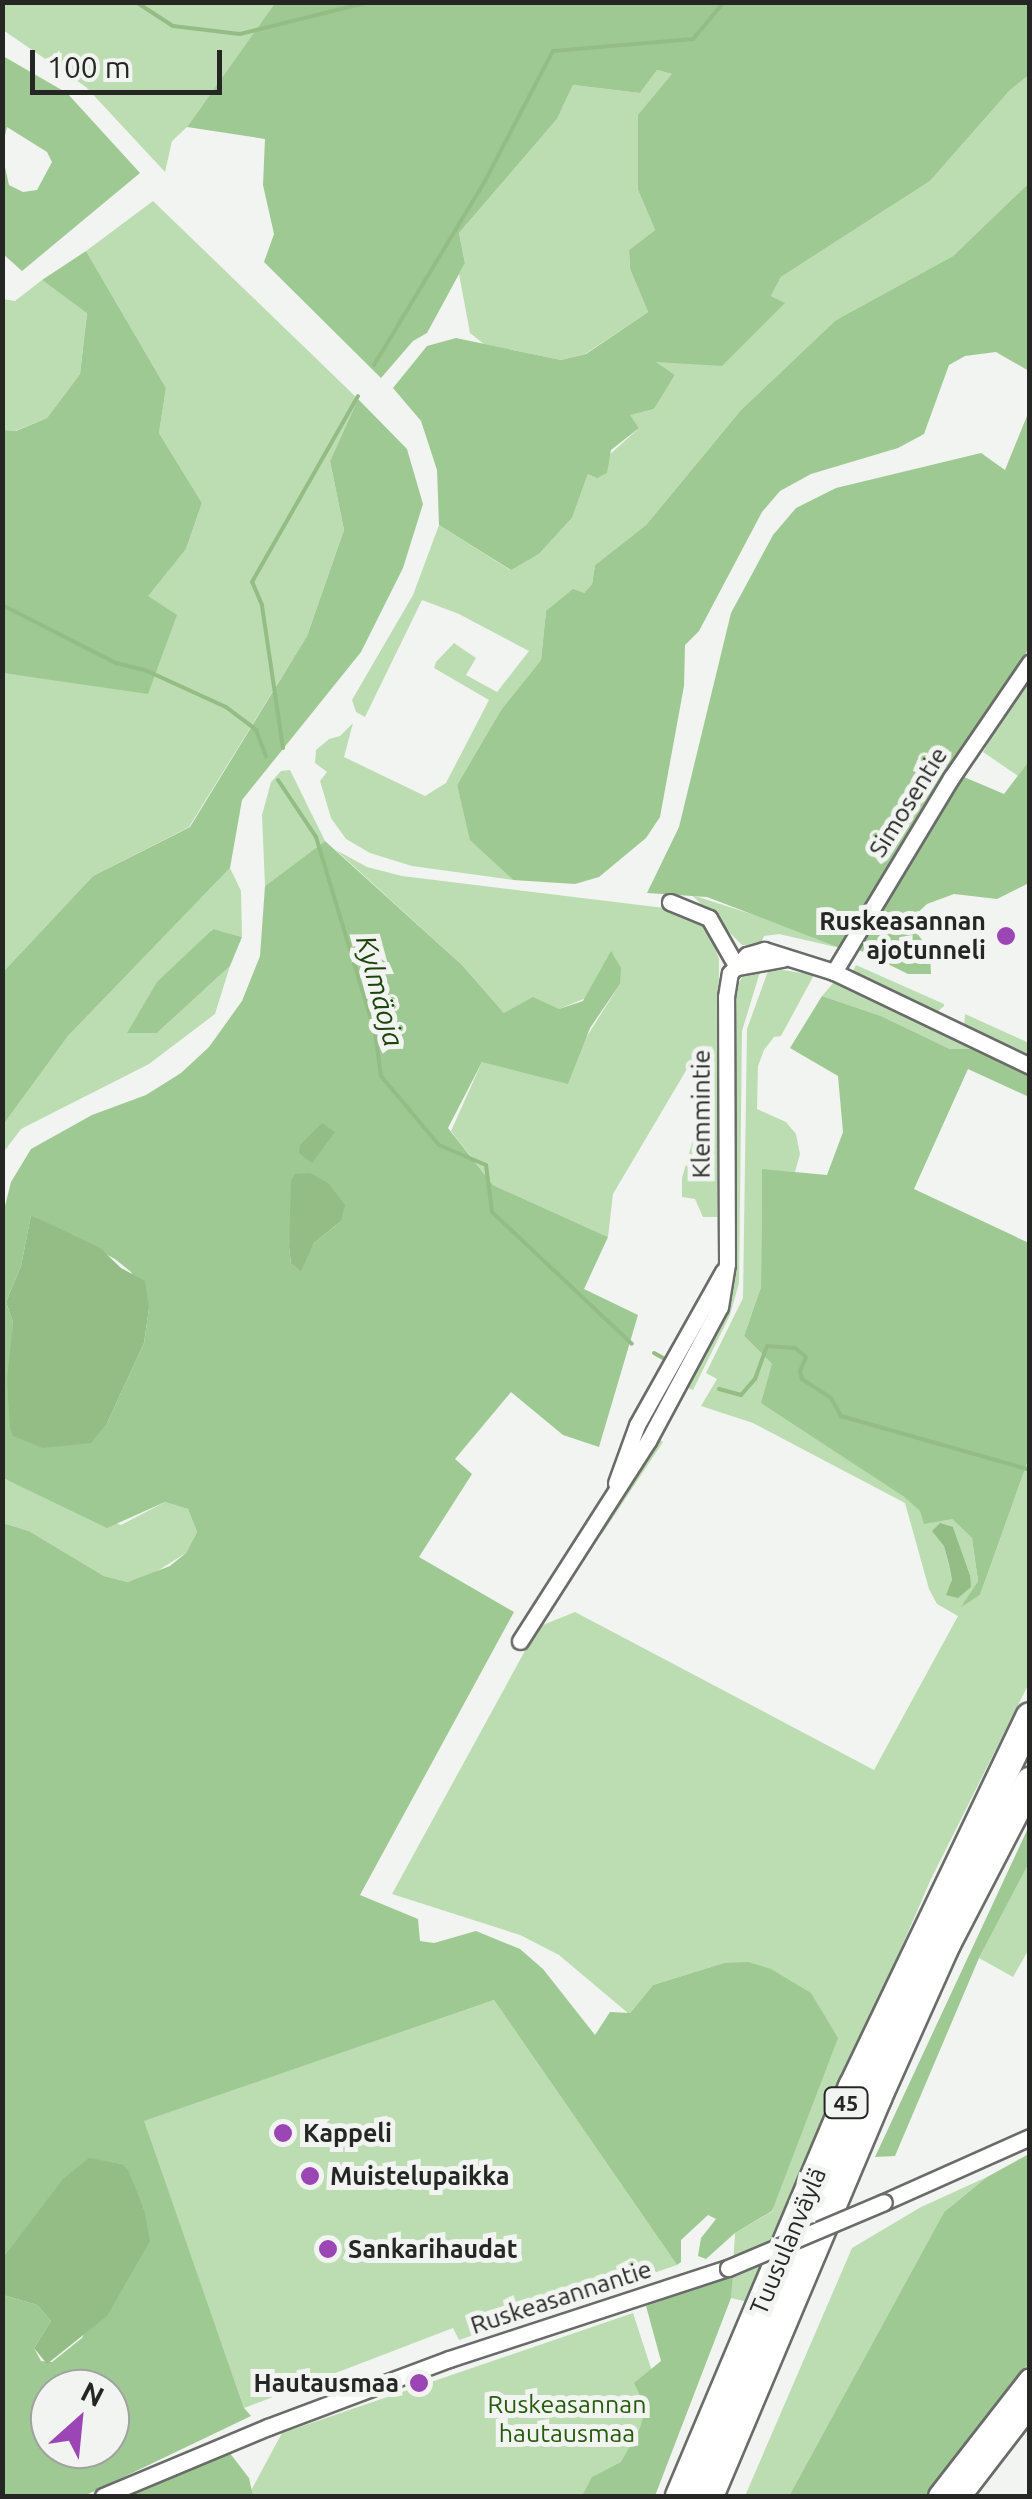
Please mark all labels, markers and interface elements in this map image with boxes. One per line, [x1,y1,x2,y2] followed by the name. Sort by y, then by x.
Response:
[35,30,228,92] scale bar
[47,50,131,84] text: 100 m
[862,741,954,863] street label: Simosentie
[819,907,986,966] place label: Ruskeasannan ajotunneli
[995,925,1017,947] marker: Ruskeasannan ajotunneli
[349,932,411,1050] water label: Kylmäoja
[686,1050,716,1178] street label: Klemmintie
[824,2086,868,2120] road number: 45
[303,2118,392,2148] place label: Kappeli
[272,2122,294,2144] marker: Kappeli
[330,2161,510,2191] place label: Muistelupaikka
[744,2163,832,2319] street label: Tuusulanväylä
[299,2165,321,2187] marker: Muistelupaikka
[348,2234,517,2264] place label: Sankarihaudat
[317,2238,339,2260] marker: Sankarihaudat
[467,2254,655,2340] street label: Ruskeasannantie
[254,2368,399,2398] place label: Hautausmaa
[30,2369,130,2469] north arrow
[408,2372,430,2394] marker: Hautausmaa
[77,2375,109,2412] text: N
[488,2390,646,2449] park label: Ruskeasannan hautausmaa

